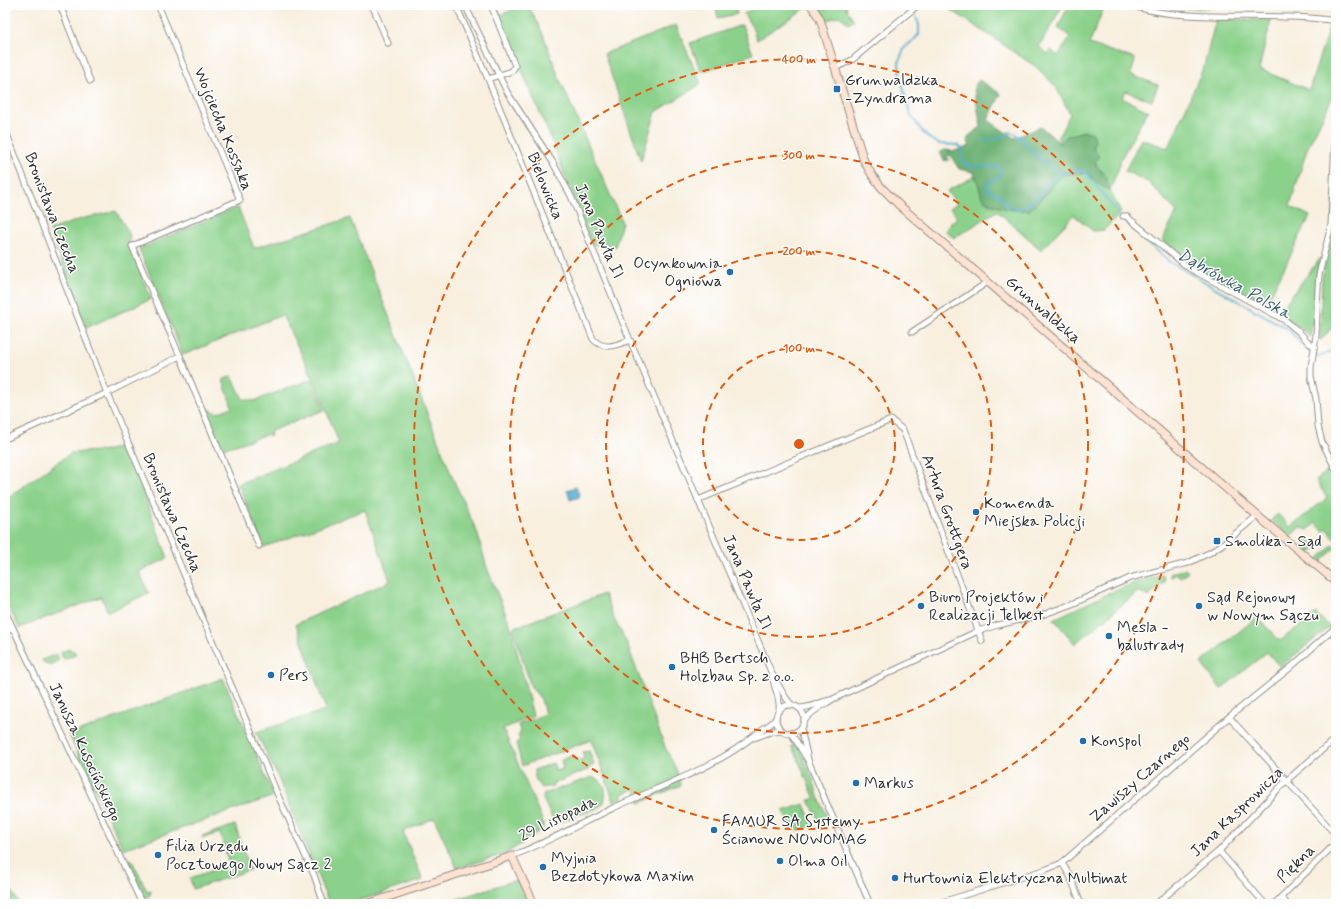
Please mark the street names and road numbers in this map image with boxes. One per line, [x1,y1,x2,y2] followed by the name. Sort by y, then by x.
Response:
[189,64,257,194] street label: Wojciecha Kossaka
[522,149,568,223] street label: Bielowicka
[19,150,85,276] street label: Bronisława Czecha
[570,180,628,282] street label: Jana Pawła II
[1001,271,1085,349] street label: Grunwaldzka
[137,450,207,576] street label: Bronisława Czecha
[916,452,978,573] street label: Artura Grottgera
[718,531,776,633] street label: Jana Pawła II
[43,679,126,825] street label: Janusza Kusocińskiego
[1085,729,1195,827] street label: Zawiszy Czarnego
[1186,762,1288,862] street label: Jana Kasprowicza
[516,791,601,847] street label: 29 Listopada
[1272,840,1320,888] street label: Piękna

